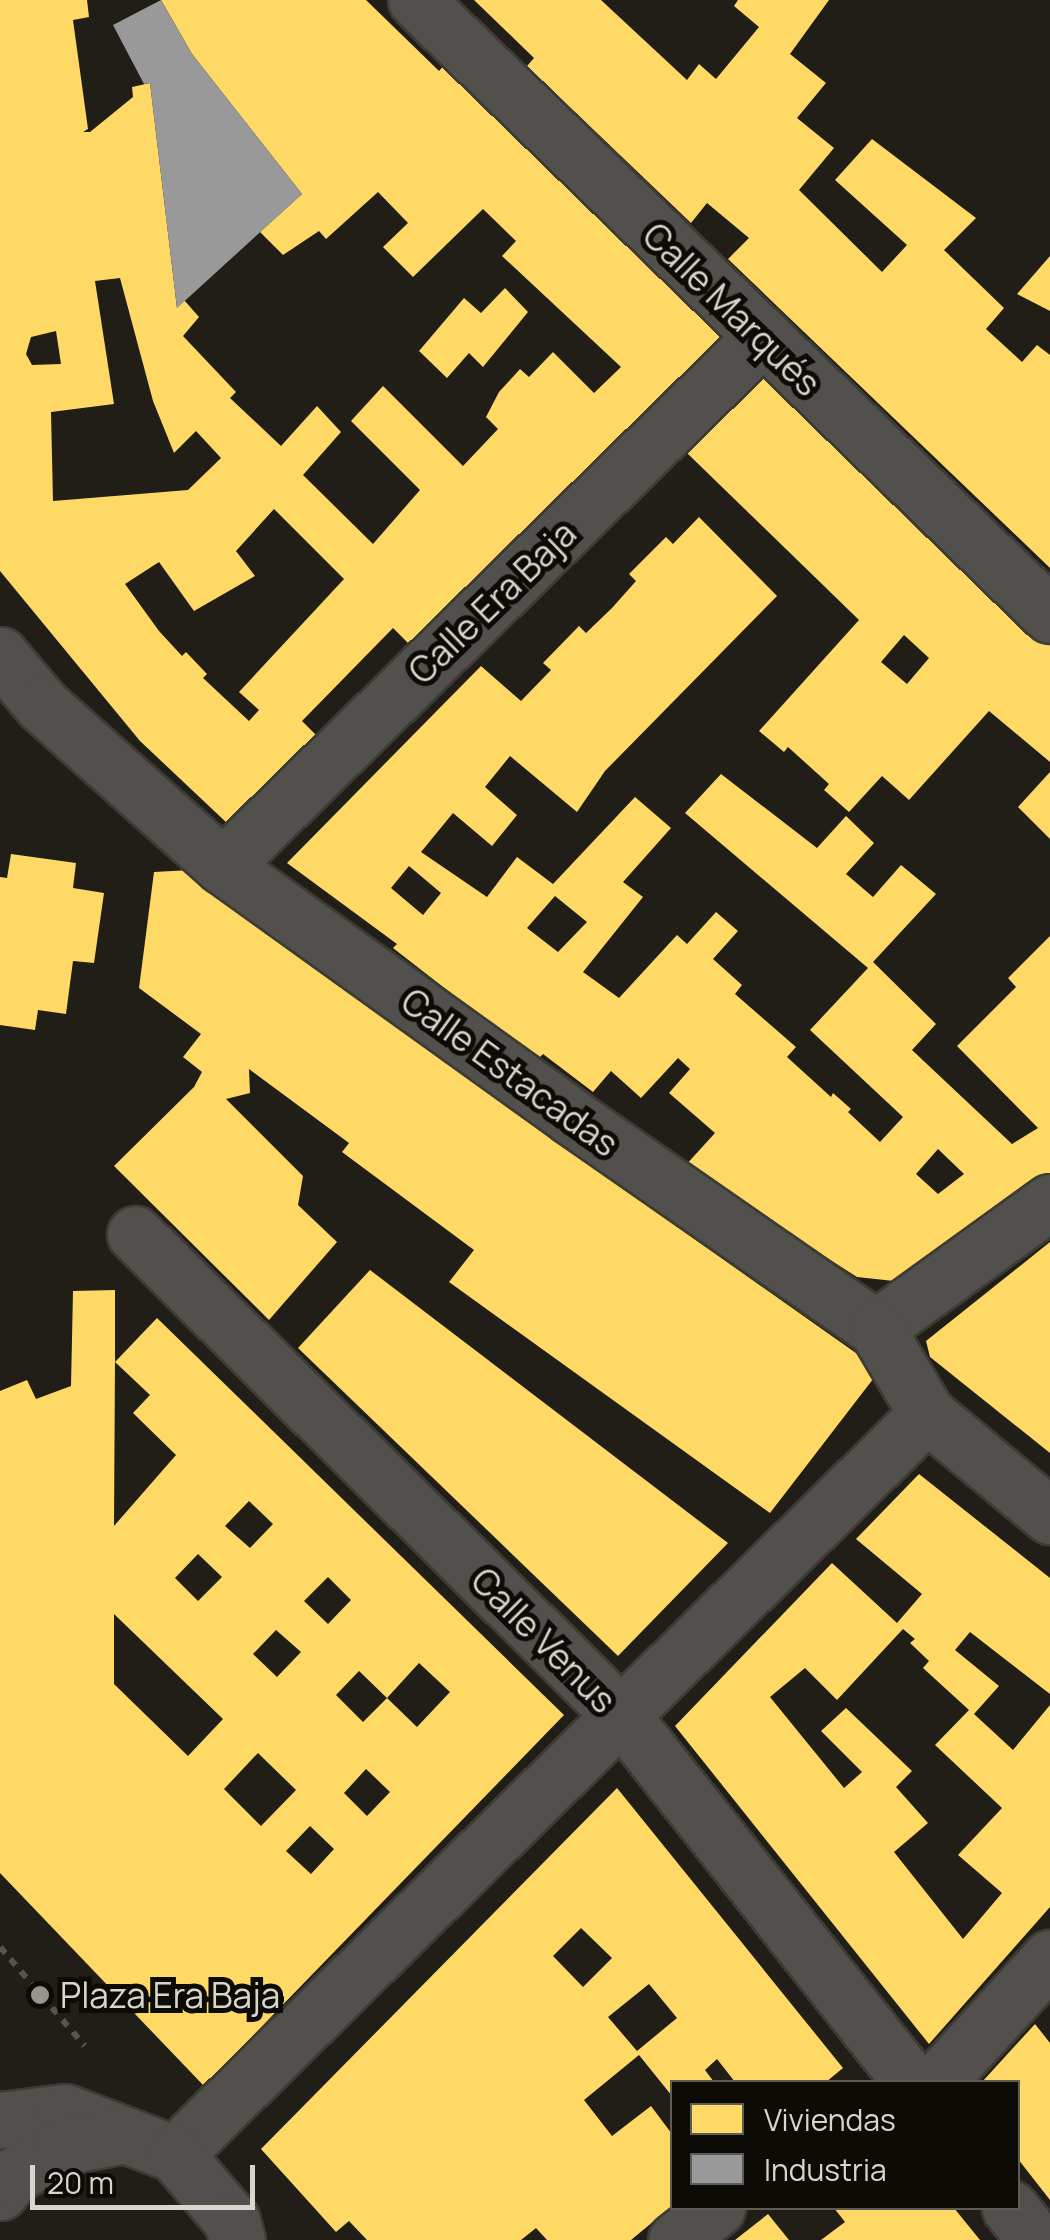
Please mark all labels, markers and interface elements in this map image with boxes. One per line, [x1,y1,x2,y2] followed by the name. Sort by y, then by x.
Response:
[635,214,829,404] street label: Calle Marqués
[400,512,584,692] street label: Calle Era Baja
[394,979,626,1165] street label: Calle Estacadas
[463,1559,625,1721] street label: Calle Venus
[60,1974,280,2016] place label: Plaza Era Baja
[29,1984,51,2006] marker: Plaza Era Baja
[670,2080,1020,2210] legend
[764,2099,896,2140] text: Viviendas
[35,2145,260,2207] scale bar
[764,2149,887,2190] text: Industria
[47,2162,114,2203] text: 20 m

